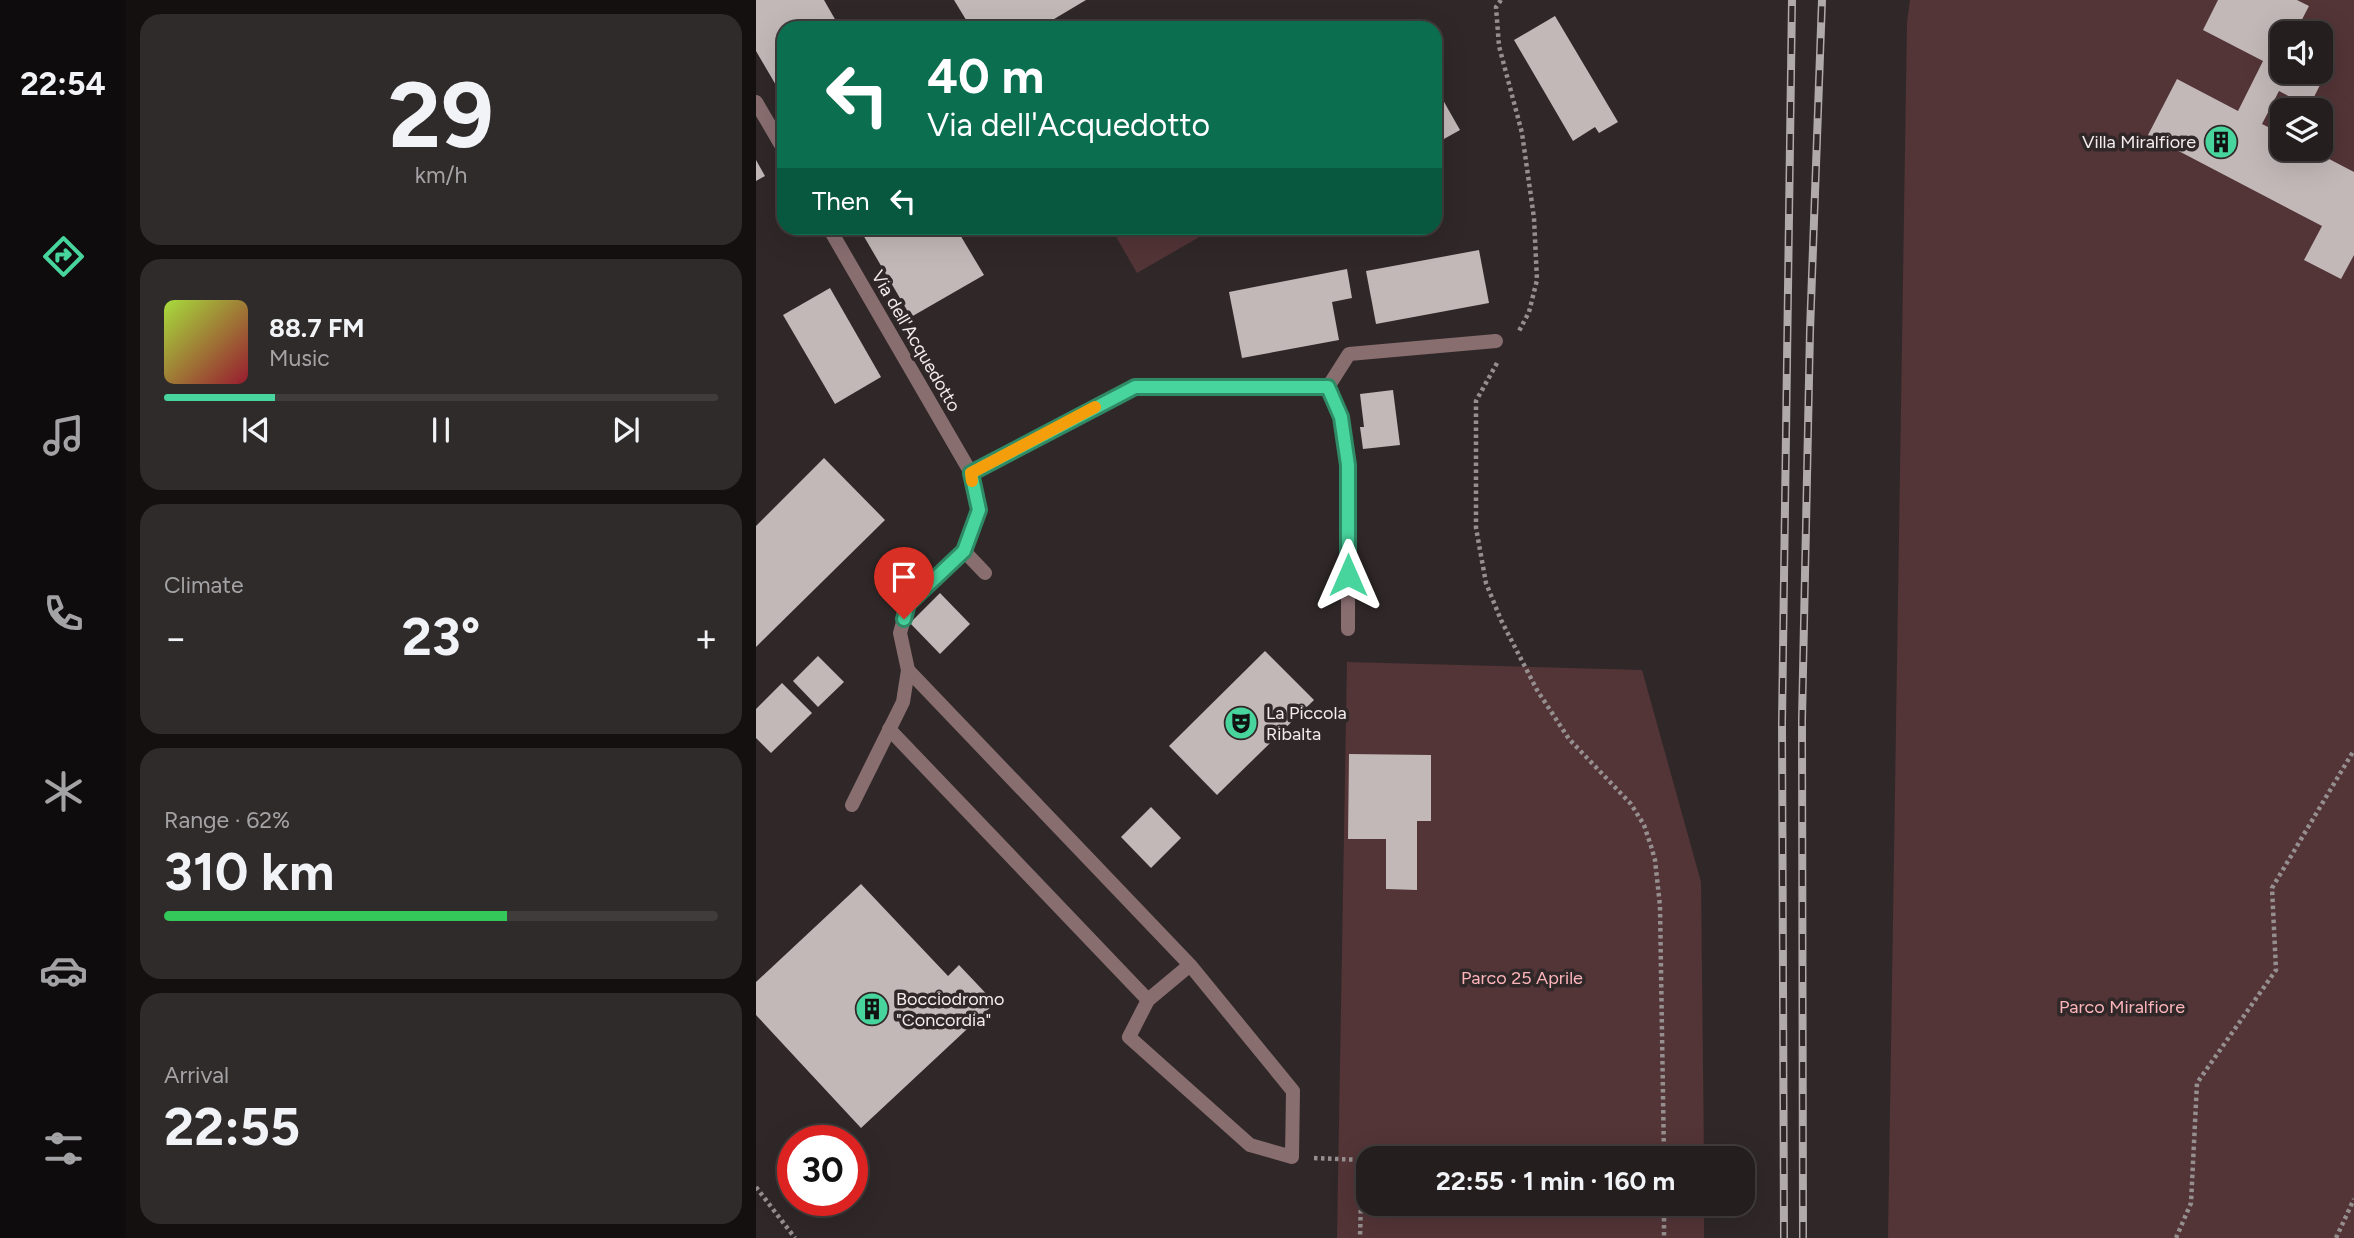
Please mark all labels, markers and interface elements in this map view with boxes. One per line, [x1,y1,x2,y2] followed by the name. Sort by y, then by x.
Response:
[2270,21,2333,161] map controls
[2270,21,2333,84] button: sound
[927,46,1044,105] text: 40 m
[812,49,903,140] icon: left
[388,61,494,170] text: 29
[20,65,106,103] text: 22:54
[2270,98,2333,161] button: layers
[927,106,1210,144] text: Via dell'Acquedotto
[2202,123,2240,161] building icon: Villa Miralfiore
[2082,131,2196,153] place label: Villa Miralfiore
[415,161,467,189] text: km/h
[884,182,922,220] icon: left
[812,185,870,217] text: Then
[39,232,88,281] icon: directions
[867,267,965,415] street label: Via dell'Acquedotto
[269,312,365,344] text: 88.7 FM
[269,344,330,372] text: Music
[39,411,88,460] icon: music
[237,411,275,449] icon: previous
[422,411,460,449] icon: pause
[607,411,645,449] icon: next
[1311,538,1385,612] position arrow
[874,547,934,619] pin
[885,558,923,596] icon: arrive
[164,571,243,599] text: Climate
[39,589,88,638] icon: phone
[402,606,480,668] text: 23°
[164,615,188,661] text: −
[694,615,718,661] text: +
[1266,702,1347,745] place label: La Piccola Ribalta
[1222,704,1260,742] theatre icon: La Piccola Ribalta
[39,767,88,816] icon: climate
[164,806,290,834] text: Range · 62%
[164,841,334,903] text: 310 km
[39,946,88,995] icon: car
[1461,967,1583,989] park label: Parco 25 Aprile
[896,988,1004,1031] place label: Bocciodromo "Concordia"
[853,990,891,1028] building icon: Bocciodromo "Concordia"
[2059,996,2185,1018] park label: Parco Miralfiore
[164,1061,229,1089] text: Arrival
[164,1096,300,1158] text: 22:55
[39,1124,88,1173] icon: filters
[777,1125,868,1216] speed limit sign: 30
[1436,1165,1675,1197] text: 22:55 · 1 min · 160 m

